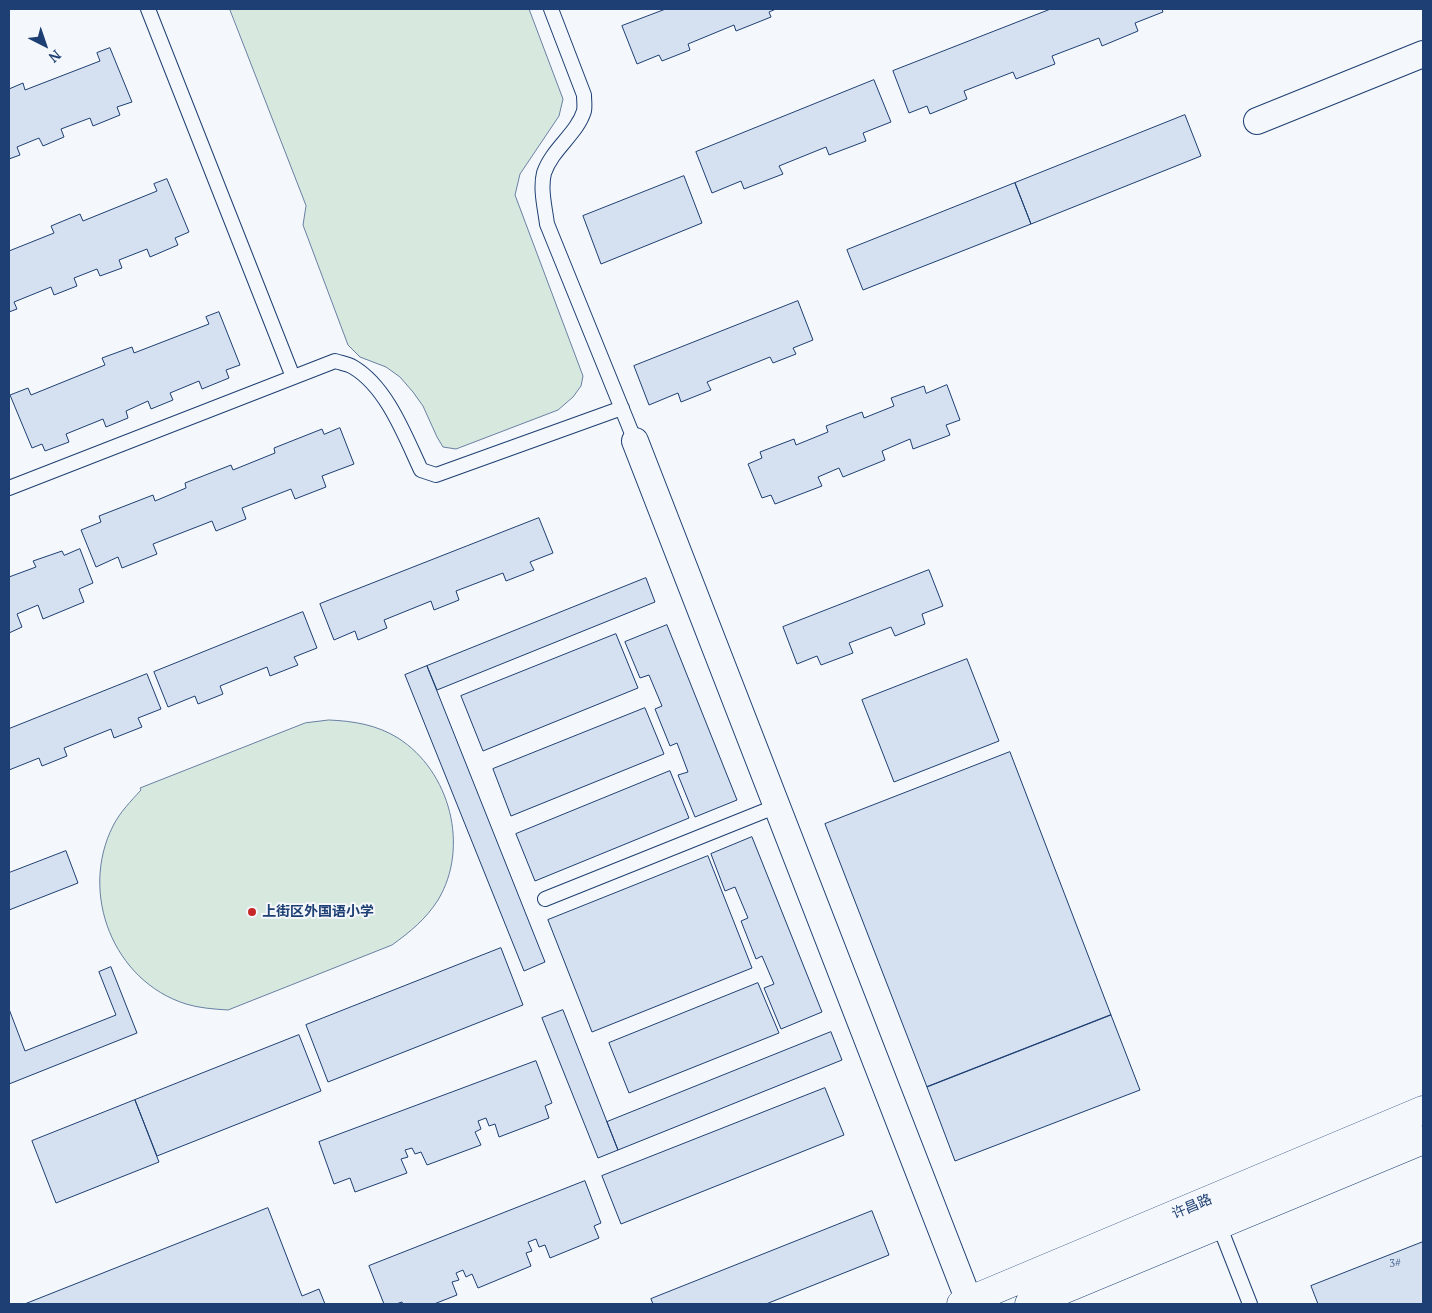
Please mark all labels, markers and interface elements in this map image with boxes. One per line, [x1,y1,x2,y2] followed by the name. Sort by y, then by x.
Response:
[20,20,70,70] north arrow
[45,46,65,67] text: N
[262,904,374,920] place label: 上街区外国语小学
[246,906,258,918] marker: 上街区外国语小学
[1169,1191,1215,1223] street label: 许昌路
[1389,1257,1401,1271] house number: 3#

